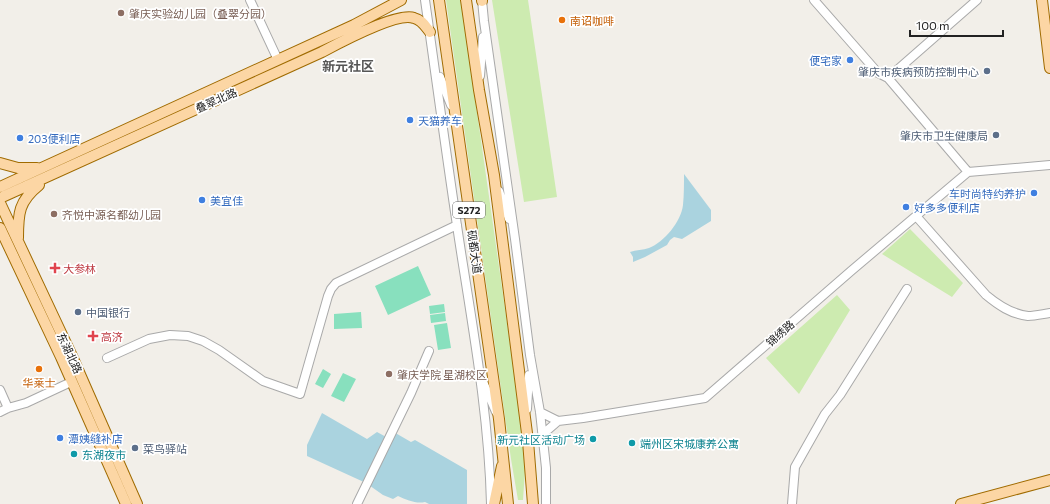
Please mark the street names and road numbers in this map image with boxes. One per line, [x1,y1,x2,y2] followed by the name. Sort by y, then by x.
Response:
[193,85,239,115] street label: 叠翠北路
[453,202,485,218] road number: S272
[466,229,484,275] street label: 砚都大道
[763,317,797,349] street label: 锦绣路
[55,330,85,376] street label: 东湖北路

